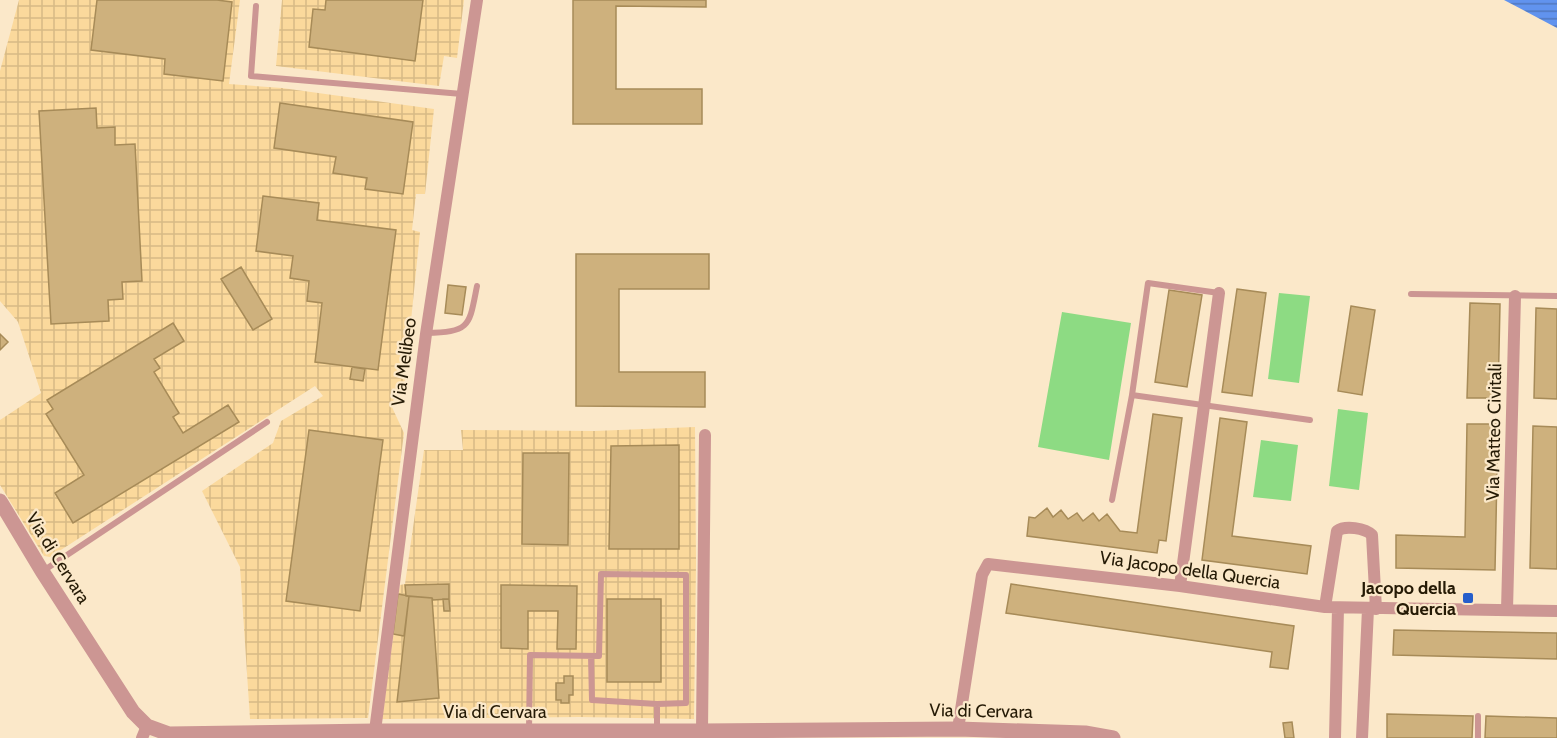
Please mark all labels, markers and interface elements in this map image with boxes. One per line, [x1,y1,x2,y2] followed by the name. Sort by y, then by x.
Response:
[387,316,421,408] street label: Via Melibeo
[1482,363,1506,501] street label: Via Matteo Civitali
[21,508,95,608] street label: Via di Cervara
[1098,546,1282,594] street label: Via Jacopo della Quercia
[1360,577,1456,620] place label: Jacopo della Quercia
[1461,591,1475,605] marker: Jacopo della Quercia
[929,699,1033,723] street label: Via di Cervara
[443,701,547,723] street label: Via di Cervara

